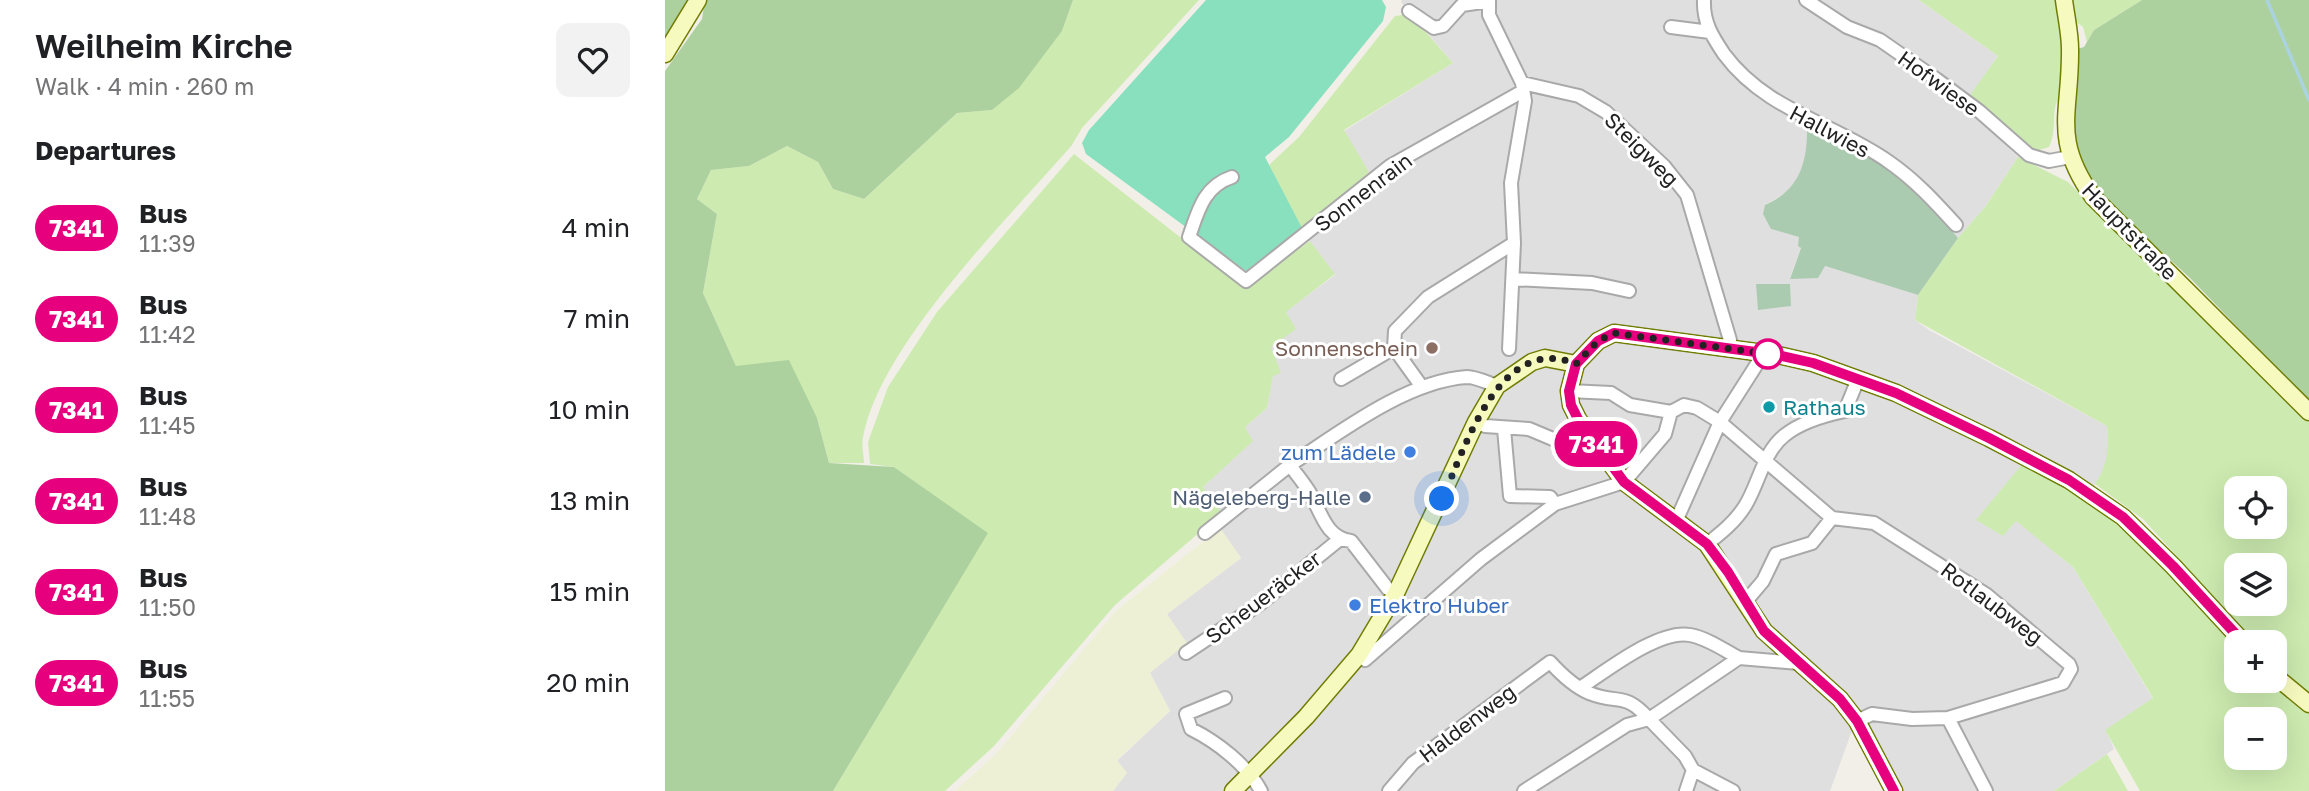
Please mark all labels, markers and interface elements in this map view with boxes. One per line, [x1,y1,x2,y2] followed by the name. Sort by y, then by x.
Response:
[556,23,630,97] button: heart
[35,26,293,65] text: Weilheim Kirche
[1893,45,1985,121] street label: Hofwiese
[35,72,254,100] text: Walk · 4 min · 260 m
[1785,99,1875,163] street label: Hallwies
[1600,107,1684,191] street label: Steigweg
[35,135,176,166] text: Departures
[1309,147,1417,237] street label: Sonnenrain
[2077,177,2183,285] street label: Hauptstraße
[139,198,187,229] text: Bus
[562,212,630,243] text: 4 min
[49,213,104,242] text: 7341
[139,229,196,257] text: 11:39
[139,289,187,320] text: Bus
[564,303,630,334] text: 7 min
[49,304,104,333] text: 7341
[139,320,196,348] text: 11:42
[1275,335,1418,361] place label: Sonnenschein
[1753,339,1783,369] unlabelled marker
[1424,340,1440,356] marker: Sonnenschein
[139,380,187,411] text: Bus
[549,394,630,425] text: 10 min
[1783,394,1866,420] place label: Rathaus
[49,395,104,424] text: 7341
[1761,399,1777,415] marker: Rathaus
[139,411,196,439] text: 11:45
[1547,421,1645,467] line badge: 7341
[1568,429,1624,458] text: 7341
[1281,439,1396,465] place label: zum Lädele
[1402,444,1418,460] marker: zum Lädele
[139,471,187,502] text: Bus
[2224,476,2287,770] map controls
[2224,476,2287,539] button: locate
[1424,481,1459,516] your location
[1172,484,1351,510] place label: Nägeleberg-Halle
[550,485,630,516] text: 13 min
[49,486,104,515] text: 7341
[1357,489,1373,505] marker: Nägeleberg-Halle
[139,502,196,530] text: 11:48
[1200,545,1326,649] street label: Scheueräcker
[2224,553,2287,616] button: layers
[1936,556,2048,650] street label: Rotlaubweg
[139,562,187,593] text: Bus
[550,576,630,607] text: 15 min
[49,577,104,606] text: 7341
[1369,592,1509,618] place label: Elektro Huber
[139,593,196,621] text: 11:50
[1347,597,1363,613] marker: Elektro Huber
[2224,630,2287,693] button: +
[139,653,187,684] text: Bus
[546,667,630,698] text: 20 min
[49,668,104,697] text: 7341
[1414,678,1520,768] street label: Haldenweg
[139,684,195,712] text: 11:55
[2224,707,2287,770] button: −

